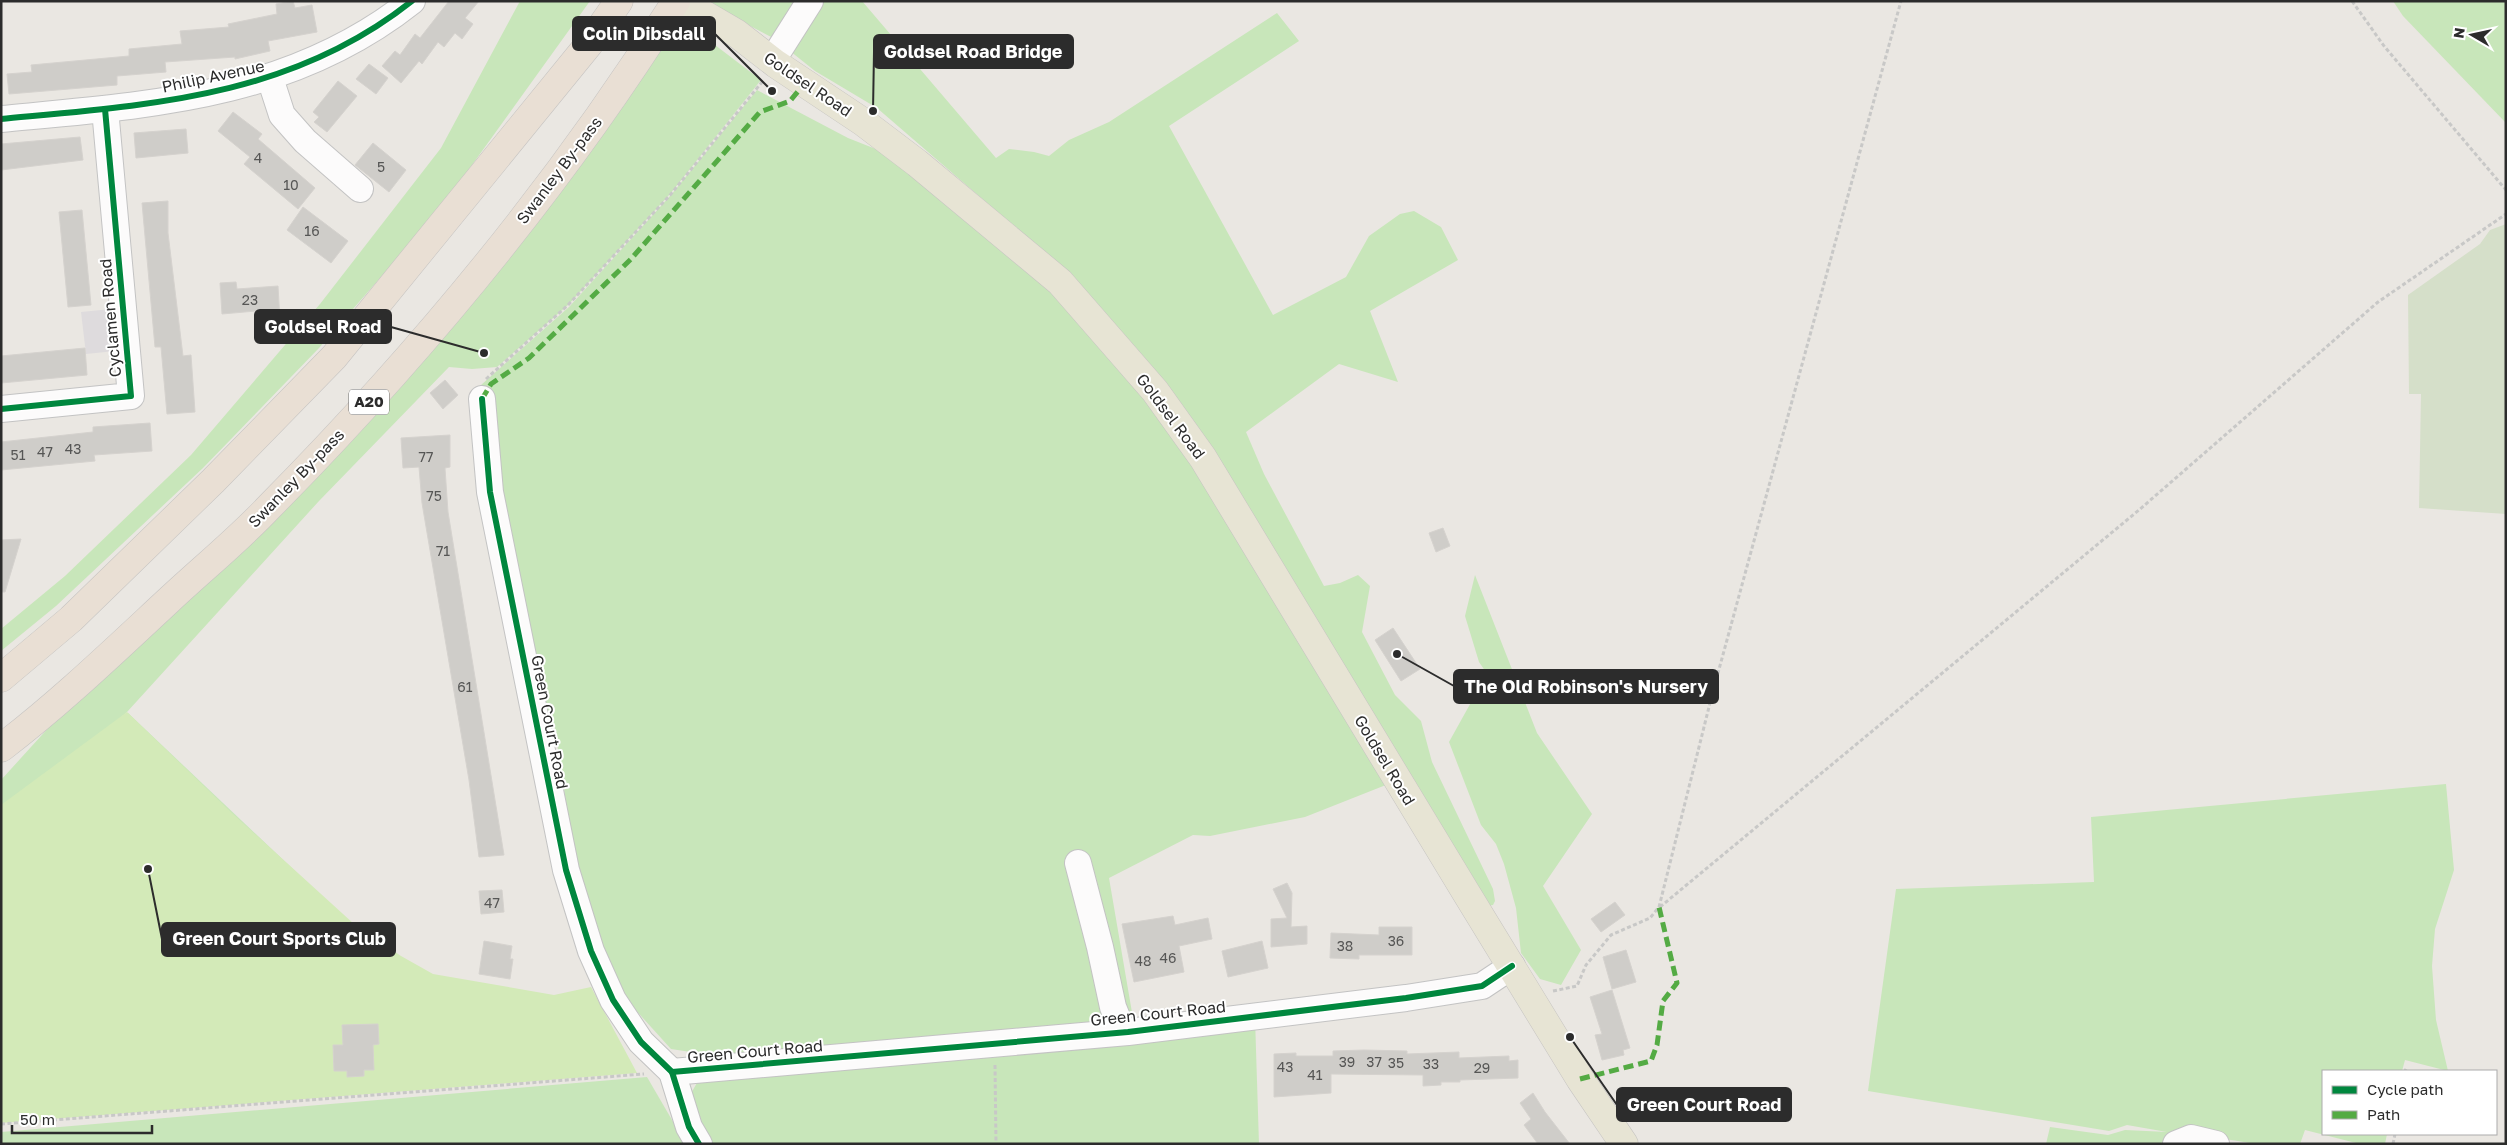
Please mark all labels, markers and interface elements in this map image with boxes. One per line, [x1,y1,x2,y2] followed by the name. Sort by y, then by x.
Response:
[2447,10,2497,60] north arrow
[573,17,715,50] callout: Colin Dibsdall
[583,22,705,44] text: Colin Dibsdall
[2449,26,2468,39] text: N
[874,35,1073,68] callout: Goldsel Road Bridge
[884,40,1063,62] text: Goldsel Road Bridge
[760,47,856,121] street label: Goldsel Road
[160,55,266,97] street label: Philip Avenue
[512,112,606,228] street label: Swanley By-pass
[254,149,262,166] house number: 4
[377,158,385,175] house number: 5
[283,176,299,193] house number: 10
[304,222,320,239] house number: 16
[95,258,125,378] street label: Cyclamen Road
[242,291,258,308] house number: 23
[255,310,391,343] callout: Goldsel Road
[265,315,381,337] text: Goldsel Road
[1132,369,1210,463] street label: Goldsel Road
[349,390,389,414] road number: A20
[244,424,348,532] street label: Swanley By-pass
[65,440,81,457] house number: 43
[37,443,53,460] house number: 47
[11,446,26,463] house number: 51
[419,448,433,465] house number: 77
[426,487,442,504] house number: 75
[436,542,450,559] house number: 71
[527,653,573,791] street label: Green Court Road
[1454,670,1718,703] callout: The Old Robinson's Nursery
[1464,675,1708,697] text: The Old Robinson's Nursery
[457,678,473,695] house number: 61
[1350,711,1420,809] street label: Goldsel Road
[484,894,500,911] house number: 47
[162,923,395,956] callout: Green Court Sports Club
[172,927,386,949] text: Green Court Sports Club
[1388,932,1404,949] house number: 36
[1337,937,1353,954] house number: 38
[1159,949,1177,966] house number: 46
[1134,952,1152,969] house number: 48
[1089,996,1227,1030] street label: Green Court Road
[686,1035,824,1067] street label: Green Court Road
[1339,1053,1355,1070] house number: 39
[1366,1053,1382,1070] house number: 37
[1388,1054,1404,1071] house number: 35
[1423,1055,1439,1072] house number: 33
[1277,1058,1293,1075] house number: 43
[1474,1059,1490,1076] house number: 29
[1307,1066,1323,1083] house number: 41
[2322,1070,2497,1135] legend
[2367,1080,2443,1098] text: Cycle path
[1617,1088,1791,1121] callout: Green Court Road
[1627,1093,1781,1115] text: Green Court Road
[12,1102,152,1134] scale bar
[2367,1105,2400,1123] text: Path
[20,1110,55,1128] text: 50 m

